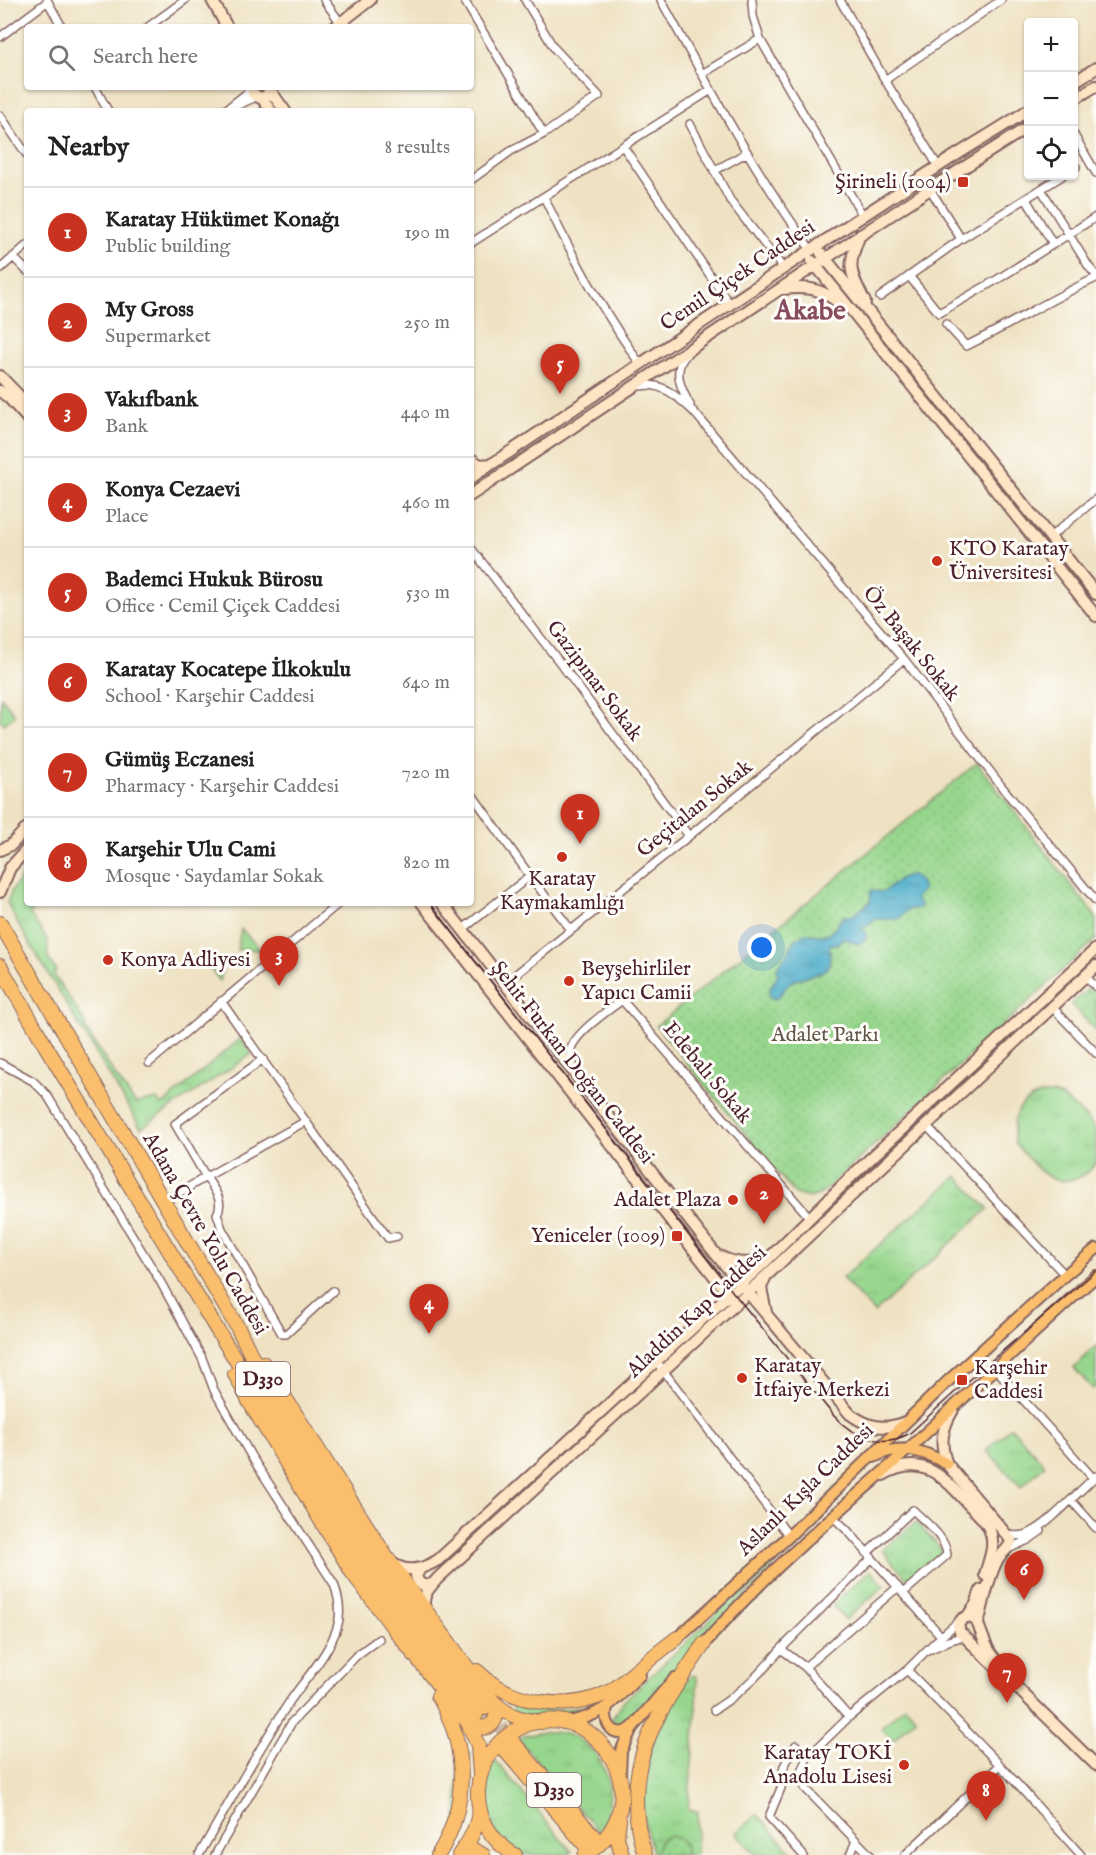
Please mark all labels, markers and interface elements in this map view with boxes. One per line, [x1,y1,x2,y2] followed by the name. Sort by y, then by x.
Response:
[1024,18,1078,180] map controls
[1024,18,1078,72] button: +
[24,24,474,90] search box
[45,41,78,74] icon: search
[93,43,198,71] text: Search here
[1024,72,1078,126] button: −
[1024,126,1078,180] button: locate
[48,131,129,164] text: Nearby
[384,135,450,160] text: 8 results
[835,169,951,196] place label: Şirineli (1004)
[956,175,970,189] marker: Şirineli (1004)
[105,206,340,234] text: Karatay Hükümet Konağı
[655,214,821,338] street label: Cemil Çiçek Caddesi
[64,220,71,245] text: 1
[404,220,450,245] text: 190 m
[105,234,230,259] text: Public building
[773,295,846,329] district label: Akabe
[105,296,194,324] text: My Gross
[63,310,72,335] text: 2
[404,310,450,335] text: 250 m
[105,324,211,349] text: Supermarket
[540,344,580,394] pin: 5
[105,386,198,414] text: Vakıfbank
[64,400,71,425] text: 3
[401,400,450,425] text: 440 m
[105,414,148,439] text: Bank
[105,476,240,504] text: Konya Cezaevi
[63,490,72,515] text: 4
[402,490,450,515] text: 460 m
[105,504,148,529] text: Place
[949,536,1069,587] place label: KTO Karatay Üniversitesi
[930,554,944,568] marker: KTO Karatay Üniversitesi
[105,566,323,594] text: Bademci Hukuk Bürosu
[64,580,71,605] text: 5
[406,580,450,605] text: 530 m
[856,581,966,708] street label: Öz Başak Sokak
[105,594,340,619] text: Office · Cemil Çiçek Caddesi
[540,615,649,747] street label: Gazipınar Sokak
[105,656,351,684] text: Karatay Kocatepe İlkokulu
[63,670,72,695] text: 6
[402,670,450,695] text: 640 m
[105,684,315,709] text: School · Karşehir Caddesi
[105,746,255,774] text: Gümüş Eczanesi
[632,754,759,864] street label: Geçitalan Sokak
[63,760,72,785] text: 7
[402,760,450,785] text: 720 m
[105,774,339,799] text: Pharmacy · Karşehir Caddesi
[560,794,600,844] pin: 1
[105,836,276,864] text: Karşehir Ulu Cami
[64,850,71,875] text: 8
[403,850,450,875] text: 820 m
[555,850,569,864] marker: Karatay Kaymakamlığı
[105,864,324,889] text: Mosque · Saydamlar Sokak
[500,866,624,917] place label: Karatay Kaymakamlığı
[747,933,776,962] your location
[260,936,298,986] pin: 3
[120,947,251,974] place label: Konya Adliyesi
[101,953,115,967] marker: Konya Adliyesi
[484,956,660,1170] street label: Şehit Furkan Doğan Caddesi
[581,956,692,1007] place label: Beyşehirliler Yapıcı Camii
[562,974,576,988] marker: Beyşehirliler Yapıcı Camii
[656,1016,758,1130] street label: Edebalı Sokak
[770,1022,879,1049] park label: Adalet Parkı
[135,1127,274,1340] street label: Adana Çevre Yolu Caddesi
[744,1174,783,1224] pin: 2
[613,1187,722,1214] place label: Adalet Plaza
[726,1193,740,1207] marker: Adalet Plaza
[531,1223,665,1250] place label: Yeniceler (1009)
[670,1229,684,1243] marker: Yeniceler (1009)
[620,1240,773,1385] street label: Aladdin Kap Caddesi
[410,1284,448,1334] pin: 4
[754,1353,890,1404] place label: Karatay İtfaiye Merkezi
[974,1355,1048,1406] place label: Karşehir Caddesi
[236,1362,290,1396] road number: D330
[735,1371,749,1385] marker: Karatay İtfaiye Merkezi
[955,1373,969,1387] marker: Karşehir Caddesi
[731,1418,880,1563] street label: Aslanlı Kışla Caddesi
[1004,1550,1044,1600] pin: 6
[988,1654,1026,1703] pin: 7
[762,1740,892,1791] place label: Karatay TOKİ Anadolu Lisesi
[897,1758,911,1772] marker: Karatay TOKİ Anadolu Lisesi
[966,1772,1006,1821] pin: 8
[527,1773,581,1807] road number: D330

